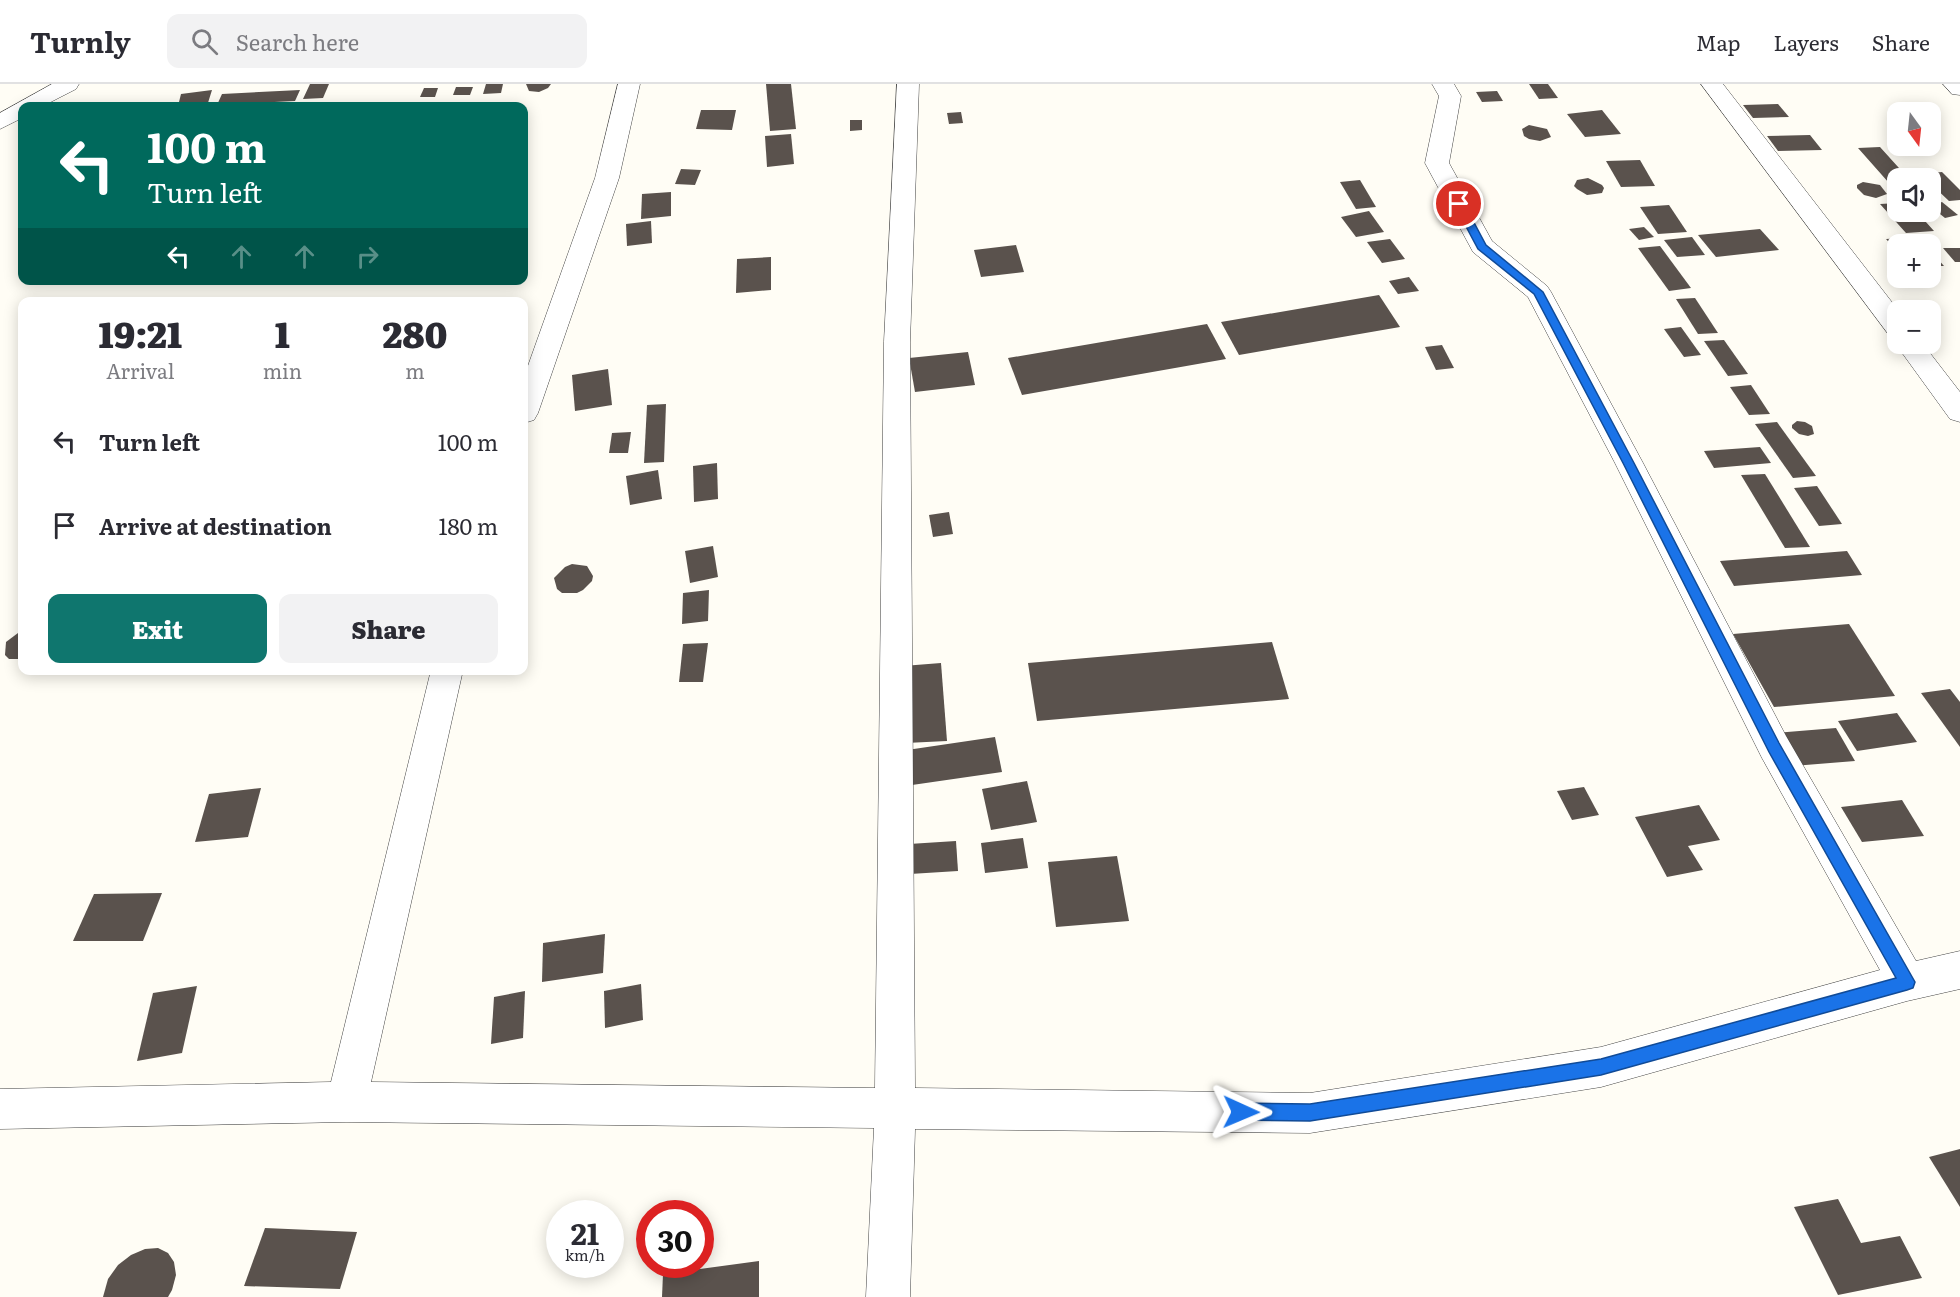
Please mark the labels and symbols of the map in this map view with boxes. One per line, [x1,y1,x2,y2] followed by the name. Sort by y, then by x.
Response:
[1887,102,1941,156] north arrow
[1433,178,1484,229] pin
[1209,1080,1273,1144] position arrow
[636,1200,714,1278] speed limit sign: 30

